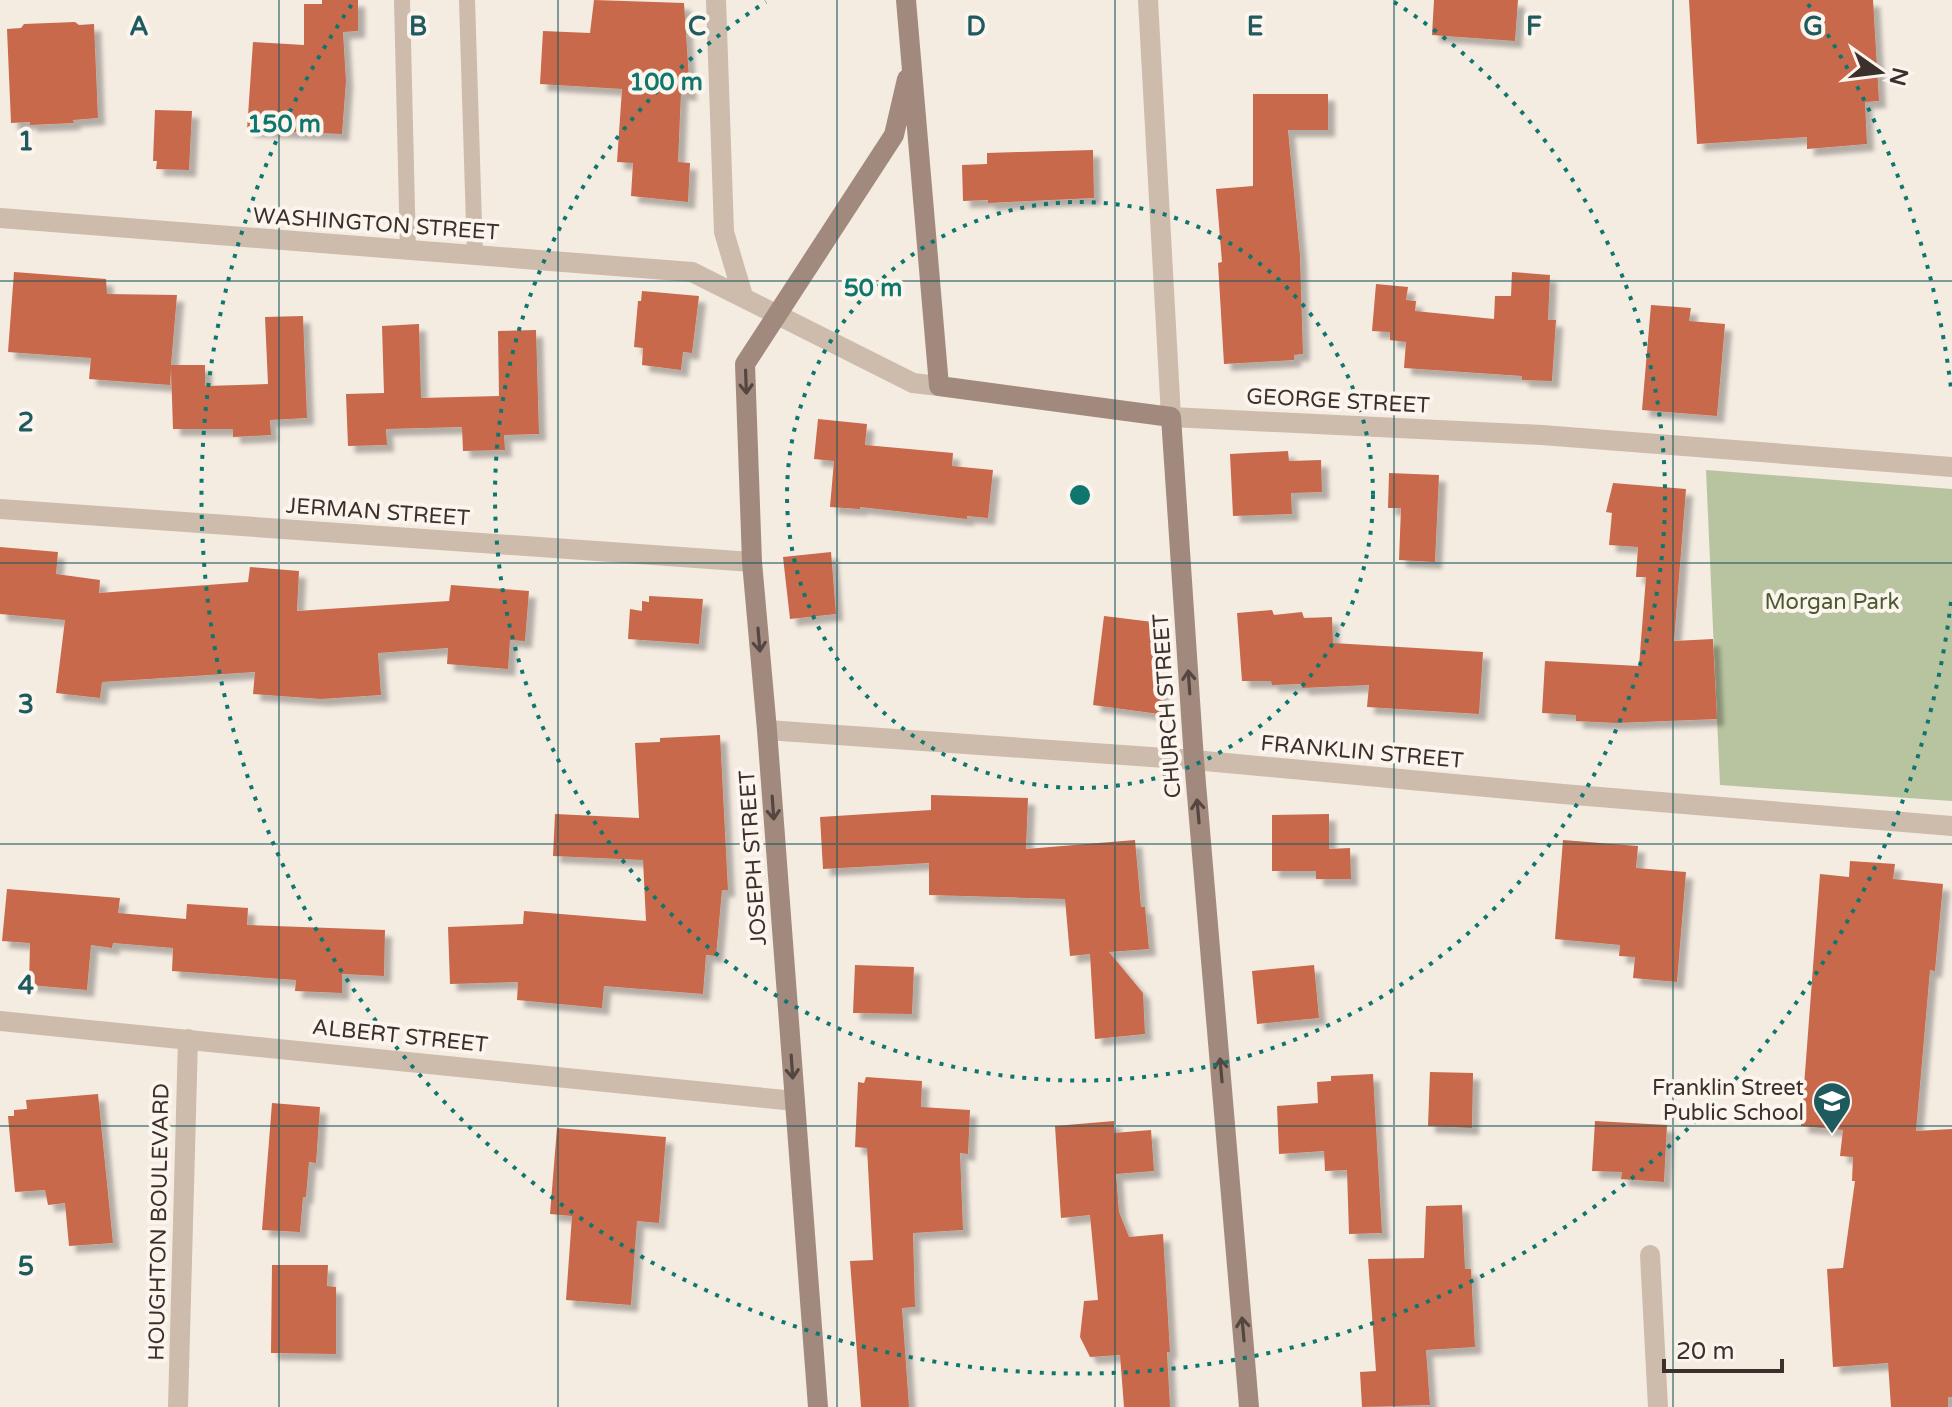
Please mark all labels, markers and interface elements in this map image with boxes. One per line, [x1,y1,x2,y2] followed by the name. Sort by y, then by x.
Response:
[129,11,149,42] text: A
[409,11,427,42] text: B
[688,11,706,42] text: C
[966,11,986,42] text: D
[1247,11,1263,42] text: E
[1526,11,1542,42] text: F
[1803,11,1823,42] text: G
[1840,32,1920,112] north arrow
[1884,65,1913,88] text: N
[629,68,703,97] text: 100 m
[247,110,321,139] text: 150 m
[18,126,34,157] text: 1
[252,202,501,246] street label: WASHINGTON STREET
[844,274,902,303] text: 50 m
[738,368,753,395] one-way arrow
[1246,383,1431,419] street label: GEORGE STREET
[18,407,34,438] text: 2
[1066,481,1094,509] centre of rings
[285,493,471,531] street label: JERMAN STREET
[1765,589,1899,615] park label: Morgan Park
[1148,612,1186,799] street label: CHURCH STREET
[752,626,767,652] one-way arrow
[1181,669,1196,696] one-way arrow
[18,689,34,720] text: 3
[1260,730,1465,774] street label: FRANKLIN STREET
[734,769,772,947] street label: JOSEPH STREET
[766,794,781,821] one-way arrow
[1191,798,1206,825] one-way arrow
[18,970,34,1001] text: 4
[311,1014,490,1058] street label: ALBERT STREET
[785,1053,800,1080] one-way arrow
[1213,1057,1228,1084] one-way arrow
[1652,1075,1804,1126] place label: Franklin Street Public School
[1811,1080,1853,1135] school or university icon: Franklin Street Public School
[144,1083,174,1361] street label: HOUGHTON BOULEVARD
[18,1251,34,1282] text: 5
[1235,1316,1250,1343] one-way arrow
[1664,1323,1782,1373] scale bar
[1676,1337,1734,1366] text: 20 m

